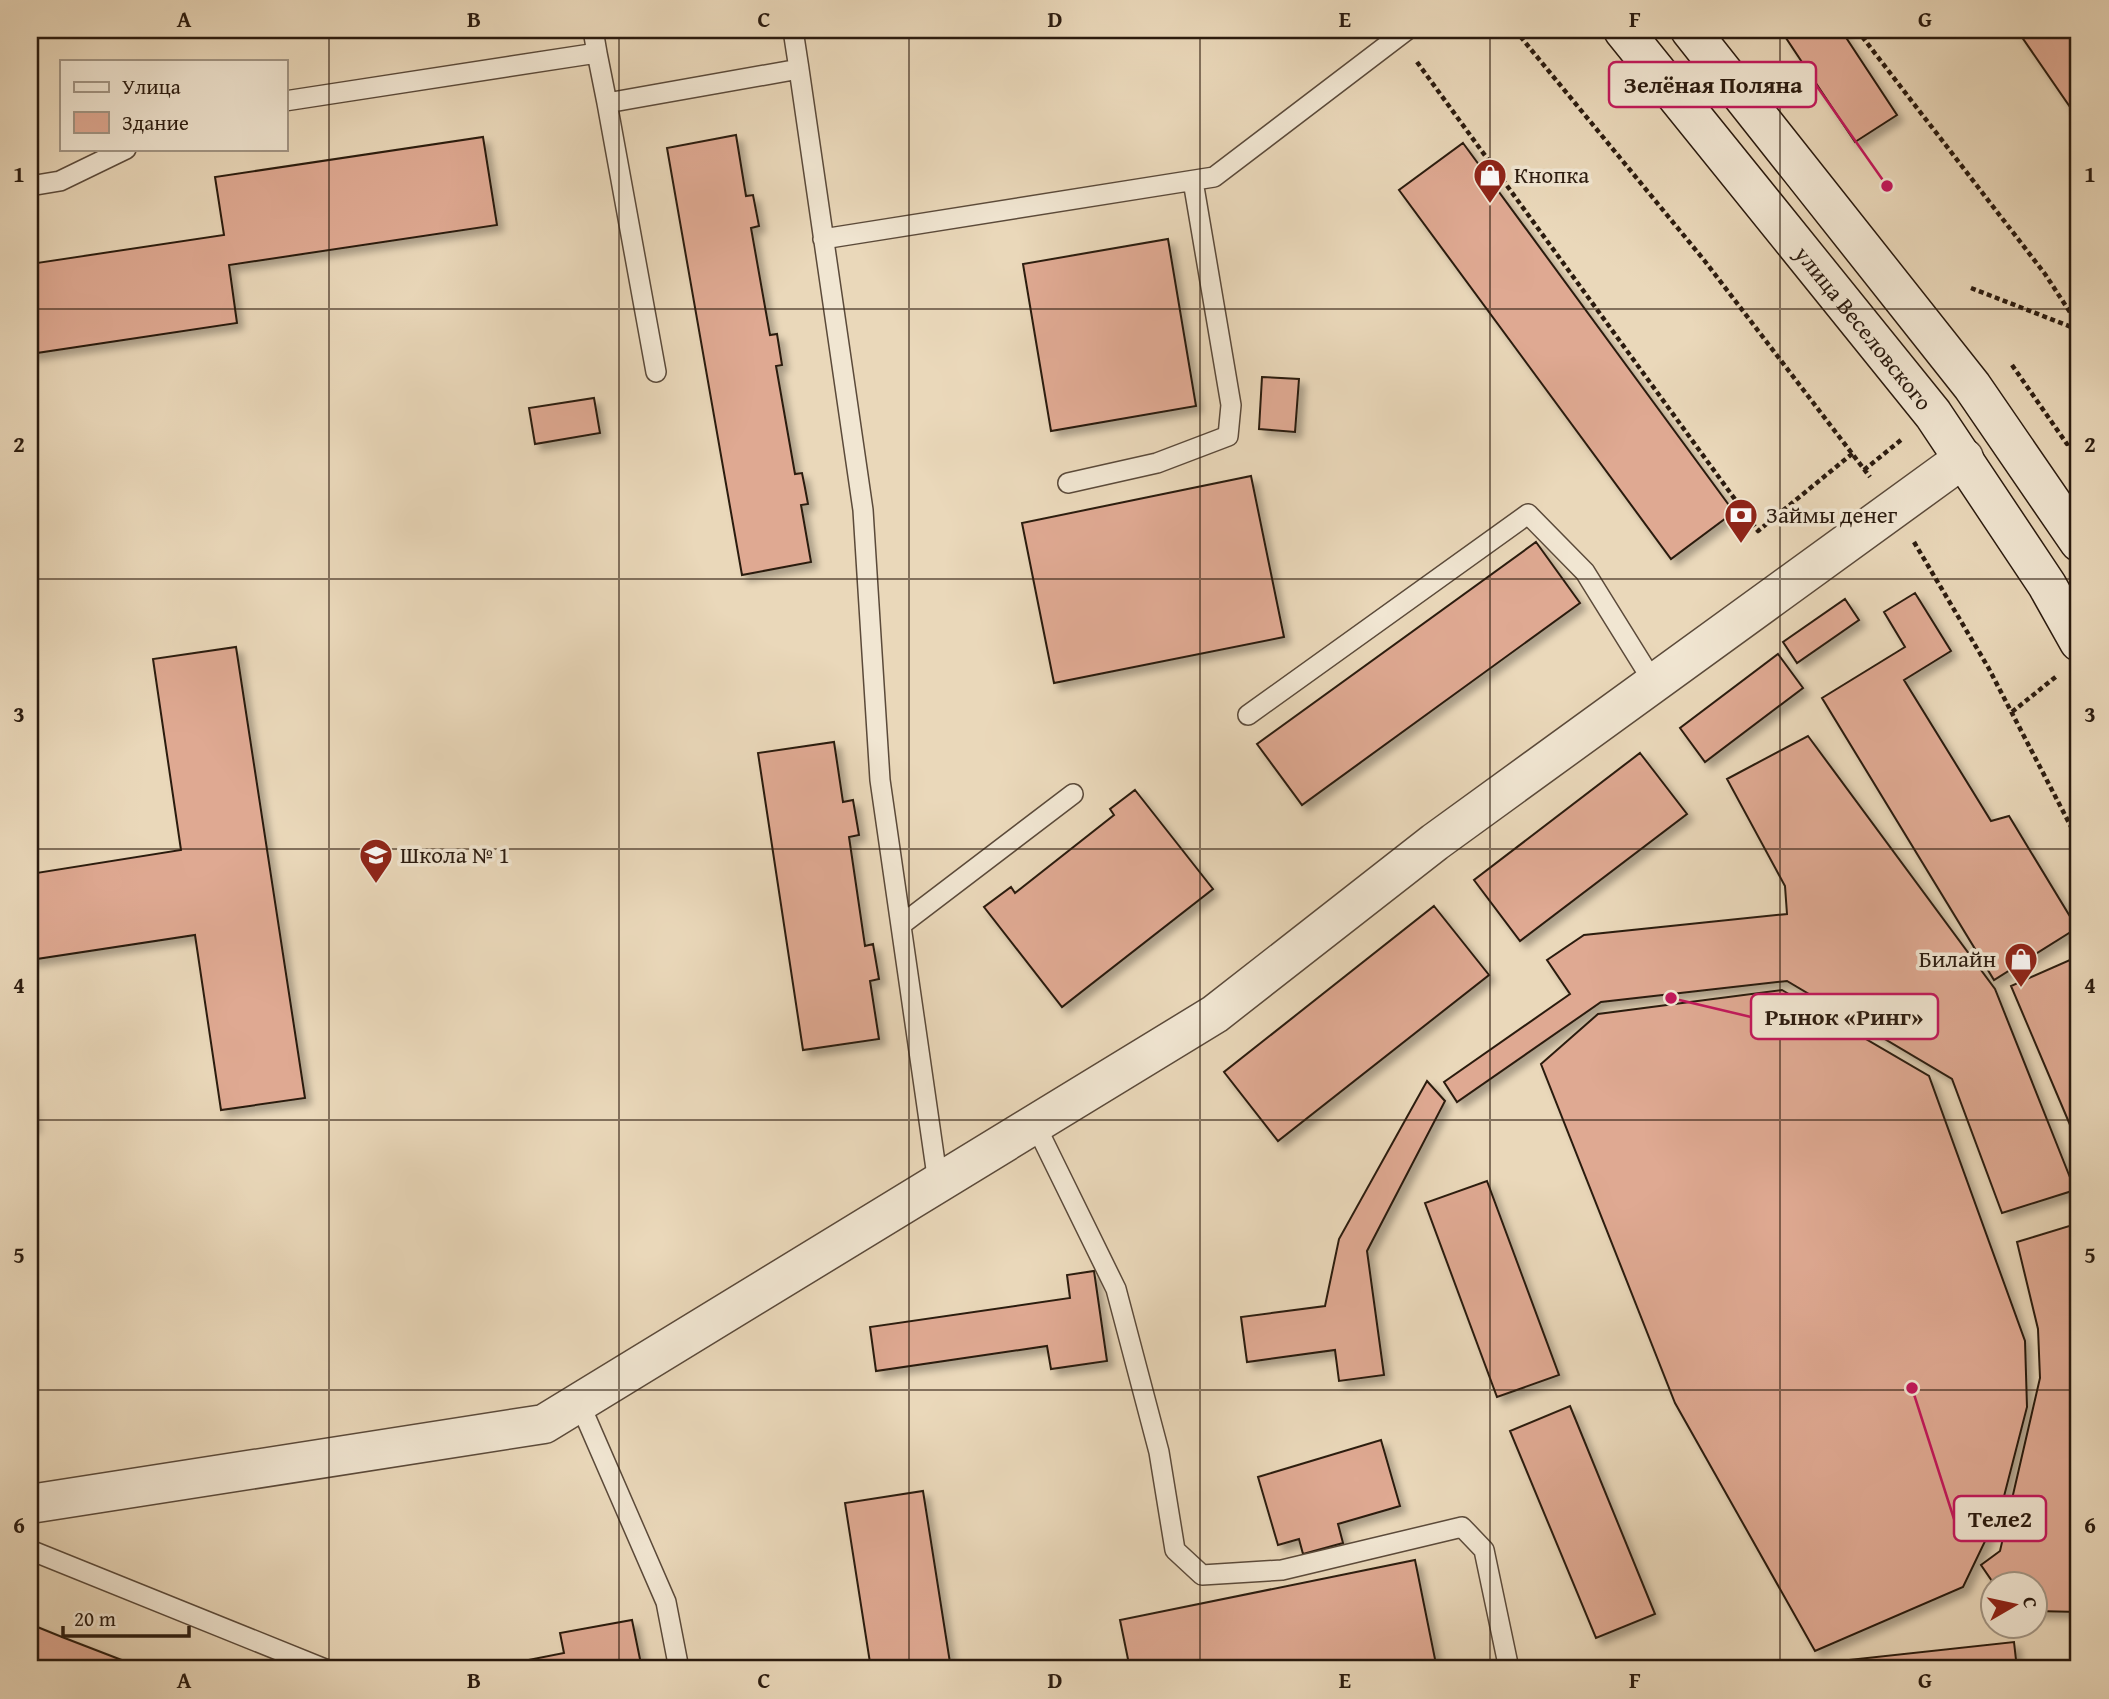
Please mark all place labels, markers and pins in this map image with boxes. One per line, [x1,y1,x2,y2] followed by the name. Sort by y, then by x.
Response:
[1609,62,1816,107] callout: Зелёная Поляна
[1471,156,1509,205] shop icon: Кнопка
[1514,158,1589,191] place label: Кнопка
[1722,496,1760,545] bank icon: Займы денег
[1766,498,1898,531] place label: Займы денег
[357,836,395,885] school or university icon: Школа № 1
[400,838,510,871] place label: Школа № 1
[2002,940,2040,989] shop icon: Билайн
[1919,942,1996,975] place label: Билайн
[1751,994,1938,1039] callout: Рынок «Ринг»
[1954,1496,2046,1541] callout: Теле2

